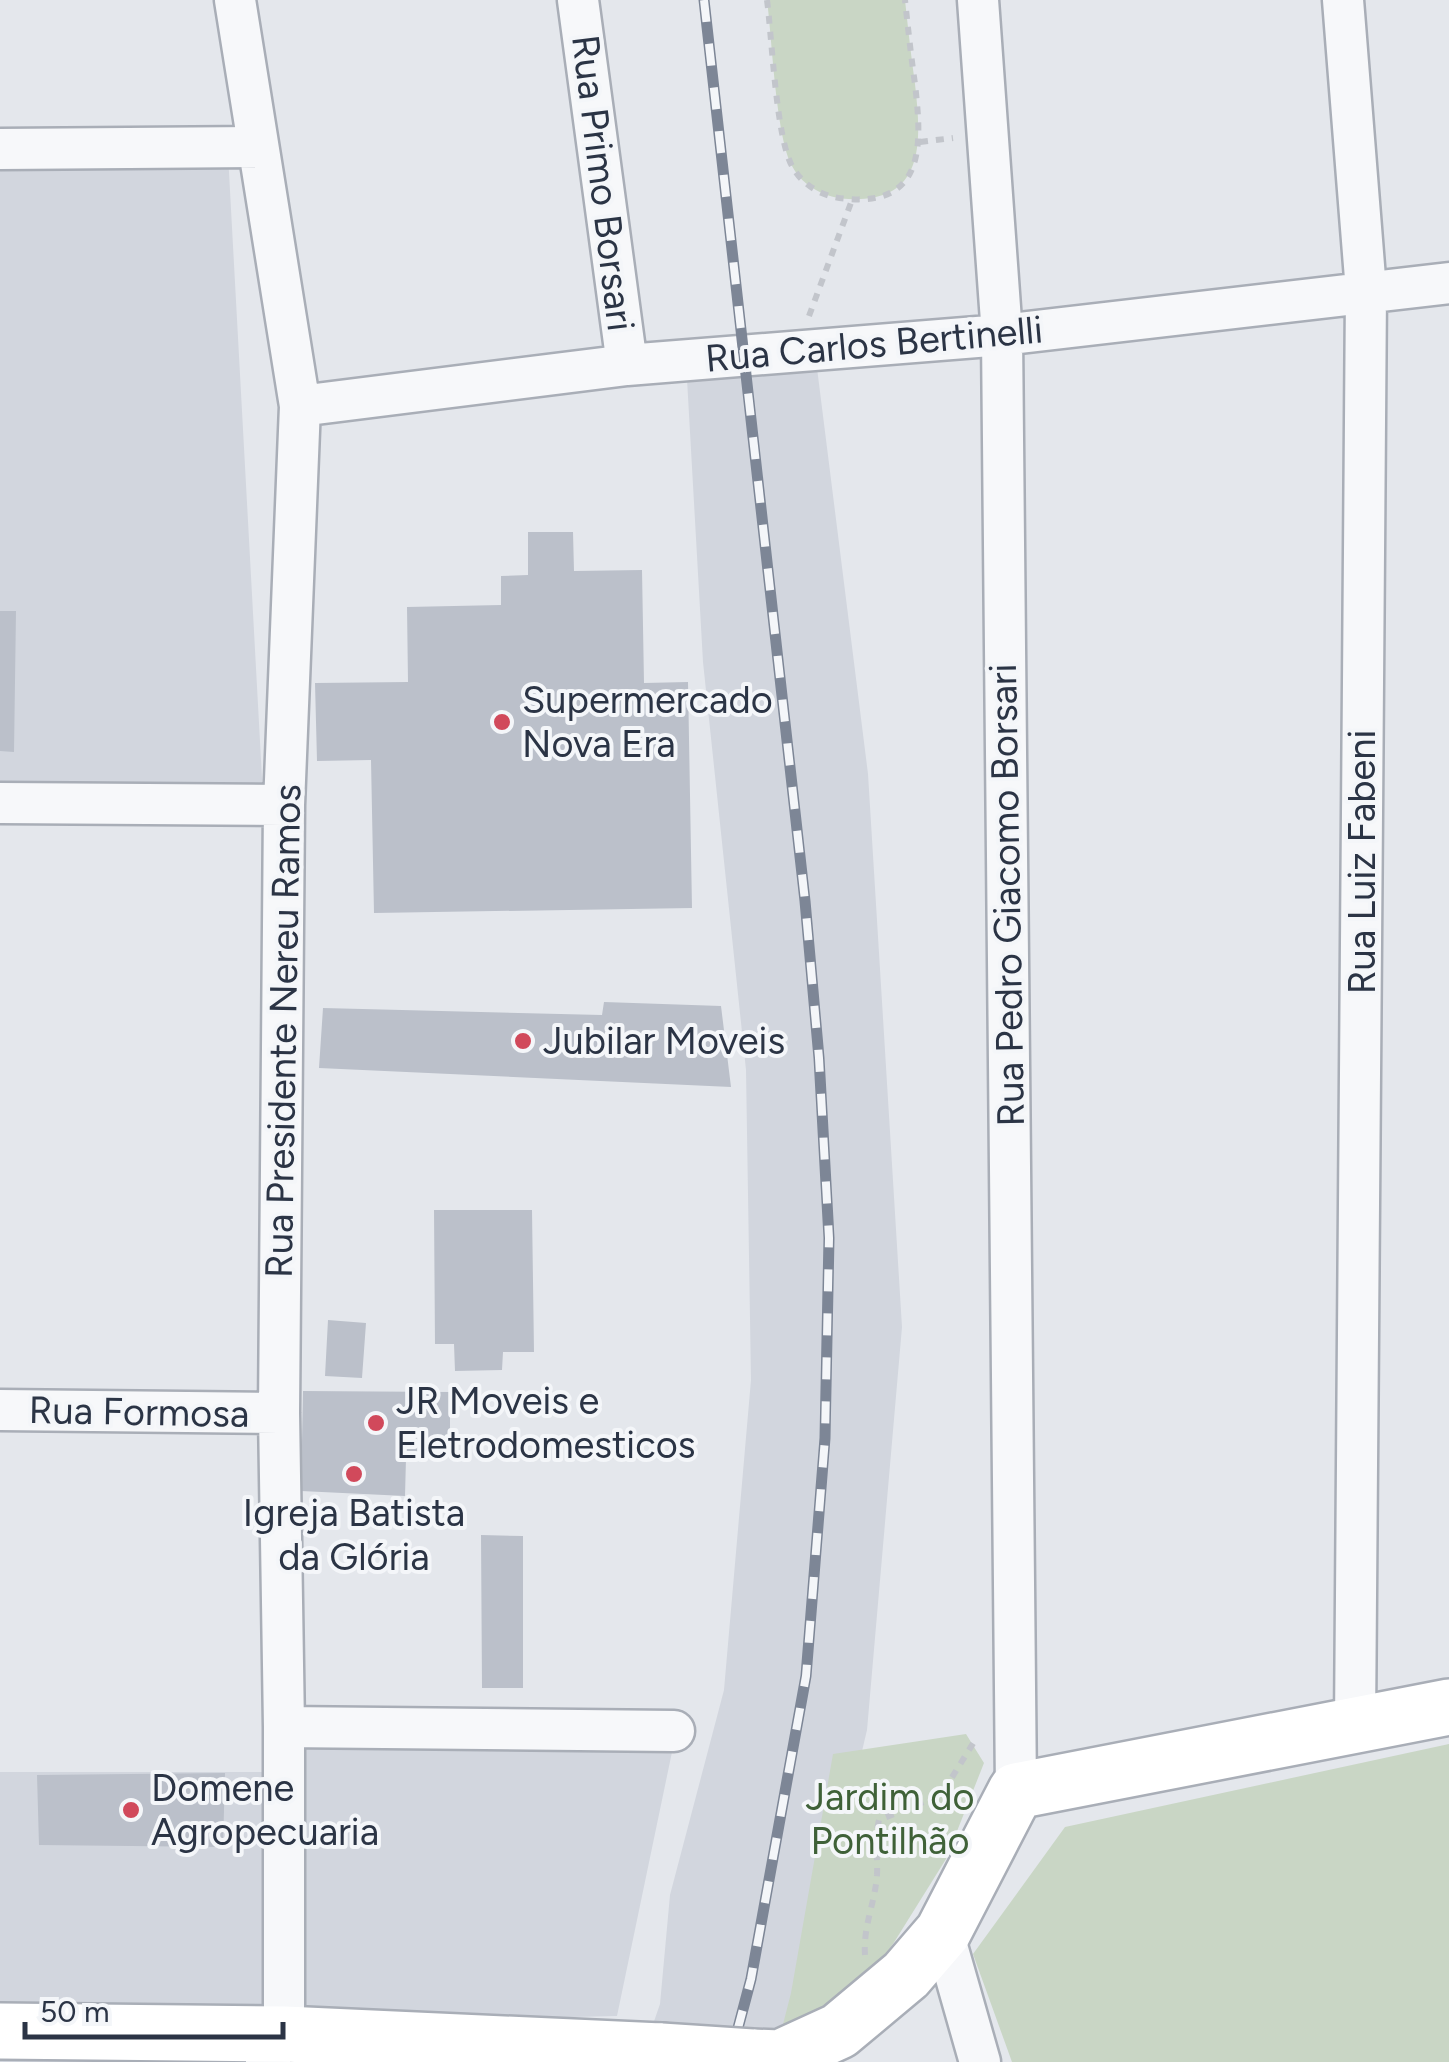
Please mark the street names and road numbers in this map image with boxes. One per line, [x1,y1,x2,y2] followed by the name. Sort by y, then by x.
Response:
[562,32,644,334] street label: Rua Primo Borsari
[703,306,1045,382] street label: Rua Carlos Bertinelli
[980,663,1034,1127] street label: Rua Pedro Giacomo Borsari
[1339,730,1385,994] street label: Rua Luiz Fabeni
[256,784,310,1278] street label: Rua Presidente Nereu Ramos
[28,1387,250,1437] street label: Rua Formosa

